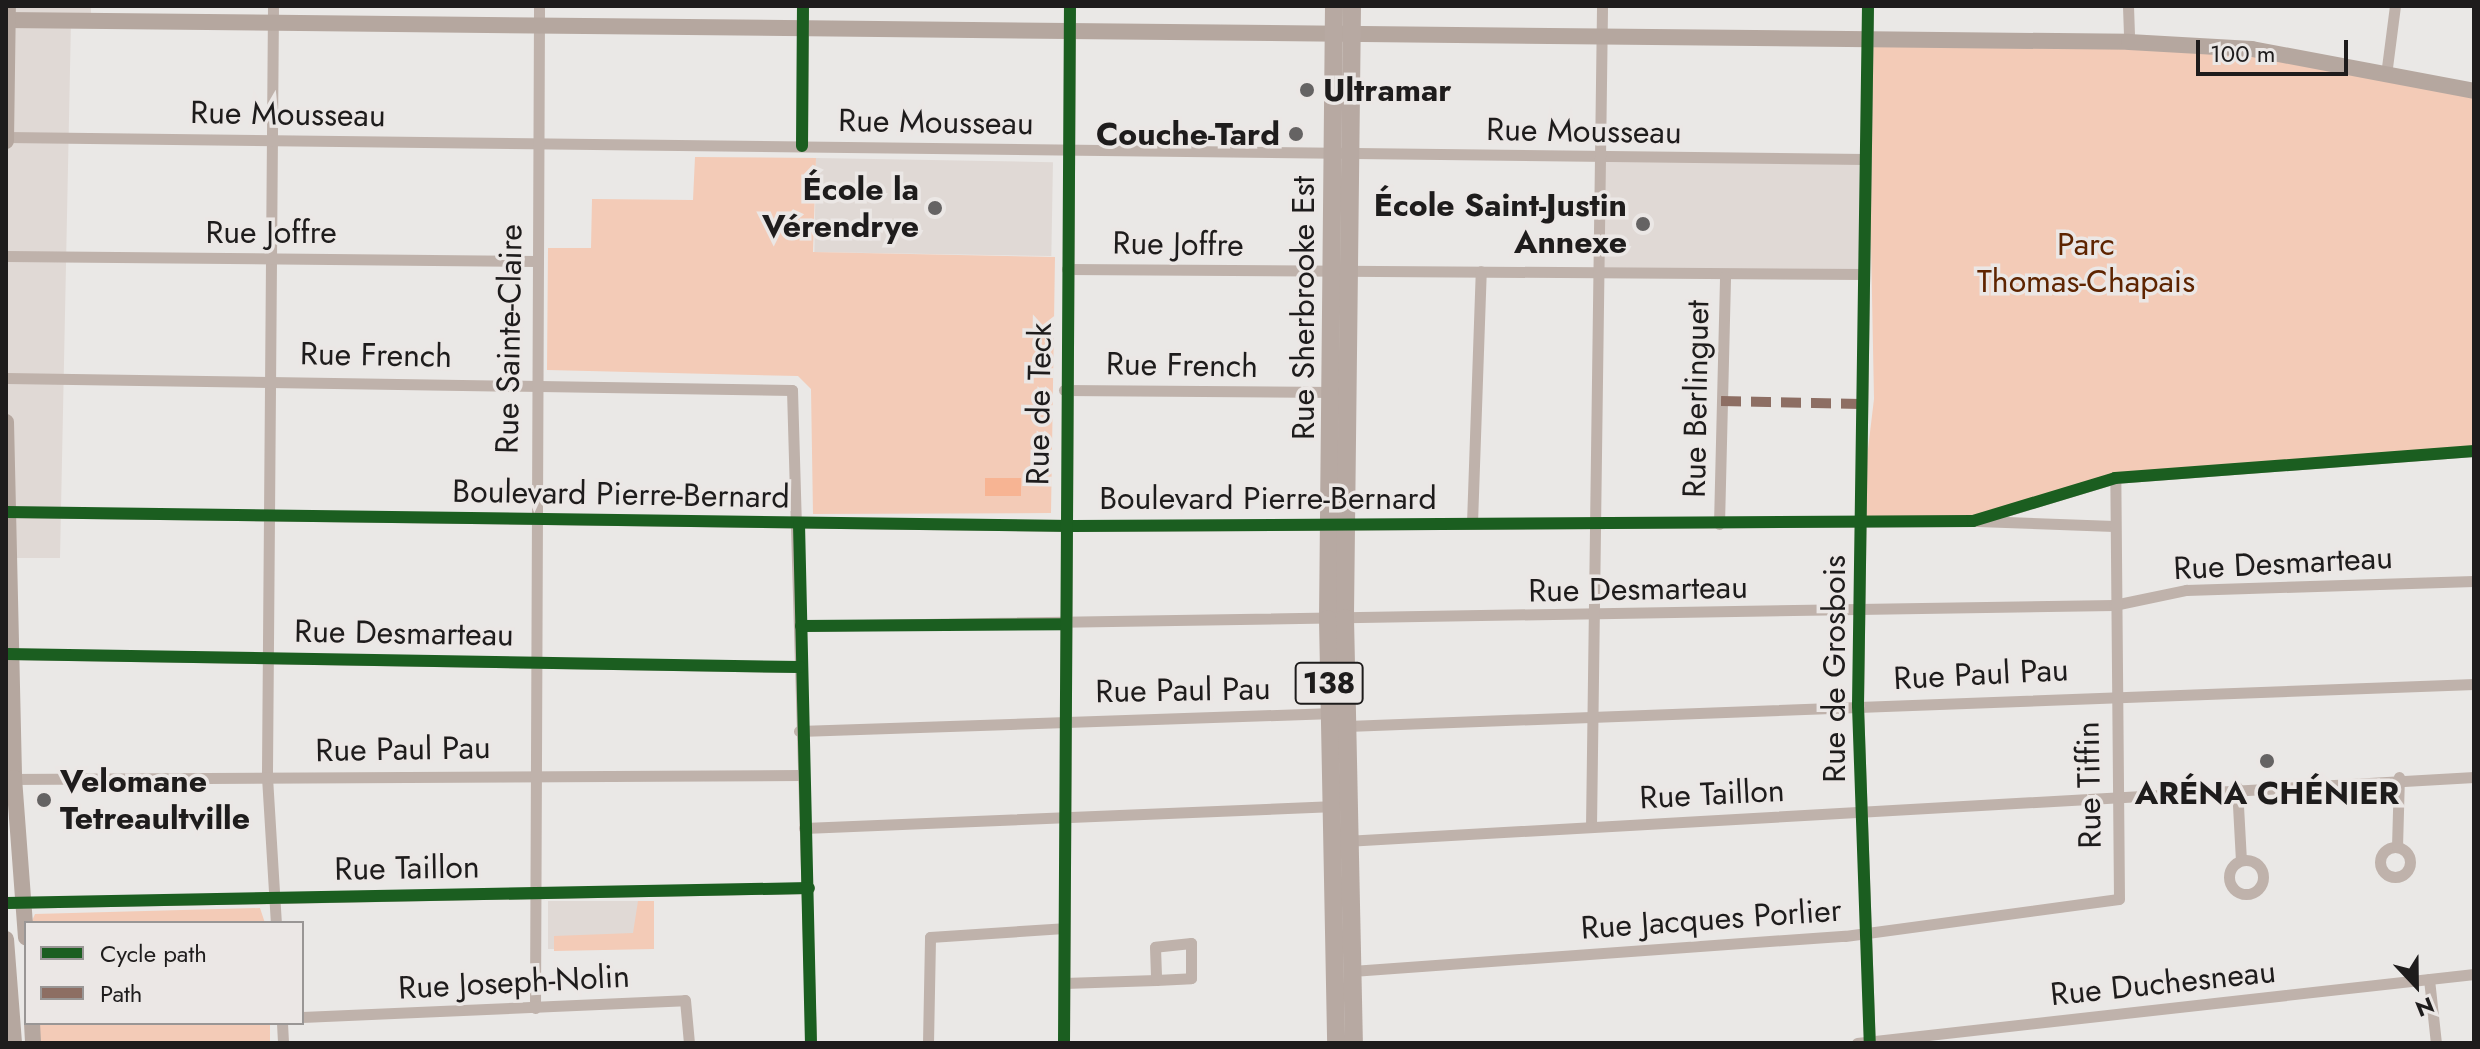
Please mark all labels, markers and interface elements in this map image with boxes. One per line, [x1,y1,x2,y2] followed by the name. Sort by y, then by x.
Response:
[2200,24,2352,74] scale bar
[2210,36,2276,71] text: 100 m
[1323,71,1451,109] place label: Ultramar
[1298,81,1316,99] marker: Ultramar
[190,93,386,135] street label: Rue Mousseau
[838,101,1034,143] street label: Rue Mousseau
[1486,110,1682,152] street label: Rue Mousseau
[1096,115,1280,153] place label: Couche-Tard
[1287,125,1305,143] marker: Couche-Tard
[762,171,919,246] place label: École la Vérendrye
[1284,176,1322,440] street label: Rue Sherbrooke Est
[1374,187,1627,262] place label: École Saint-Justin Annexe
[926,199,944,217] marker: École la Vérendrye
[205,213,337,251] street label: Rue Joffre
[1634,215,1652,233] marker: École Saint-Justin Annexe
[488,224,530,454] street label: Rue Sainte-Claire
[1112,224,1244,264] street label: Rue Joffre
[1977,226,2195,301] park label: Parc Thomas-Chapais
[1675,300,1717,498] street label: Rue Berlinguet
[1018,322,1060,486] street label: Rue de Teck
[300,334,452,376] street label: Rue French
[1106,344,1258,386] street label: Rue French
[452,472,790,516] street label: Boulevard Pierre-Bernard
[1099,479,1437,517] street label: Boulevard Pierre-Bernard
[2172,538,2394,588] street label: Rue Desmarteau
[1815,555,1853,783] street label: Rue de Grosbois
[1528,568,1748,610] street label: Rue Desmarteau
[294,612,514,654] street label: Rue Desmarteau
[1892,650,2070,698] street label: Rue Paul Pau
[1293,657,1365,709] road number: 138
[1095,669,1271,711] street label: Rue Paul Pau
[2069,721,2109,849] street label: Rue Tiffin
[315,728,491,770] street label: Rue Paul Pau
[2258,752,2276,770] marker: ARÉNA CHÉNIER
[60,763,250,838] place label: Velomane Tetreaultville
[1639,771,1785,817] street label: Rue Taillon
[2135,774,2399,812] place label: ARÉNA CHÉNIER
[35,791,53,809] marker: Velomane Tetreaultville
[334,848,480,888] street label: Rue Taillon
[1579,891,1843,947] street label: Rue Jacques Porlier
[24,921,304,1025] legend
[100,936,207,971] text: Cycle path
[2376,945,2456,1025] north arrow
[2048,952,2278,1014] street label: Rue Duchesneau
[397,957,631,1007] street label: Rue Joseph-Nolin
[100,976,142,1011] text: Path
[2411,989,2439,1025] text: N

